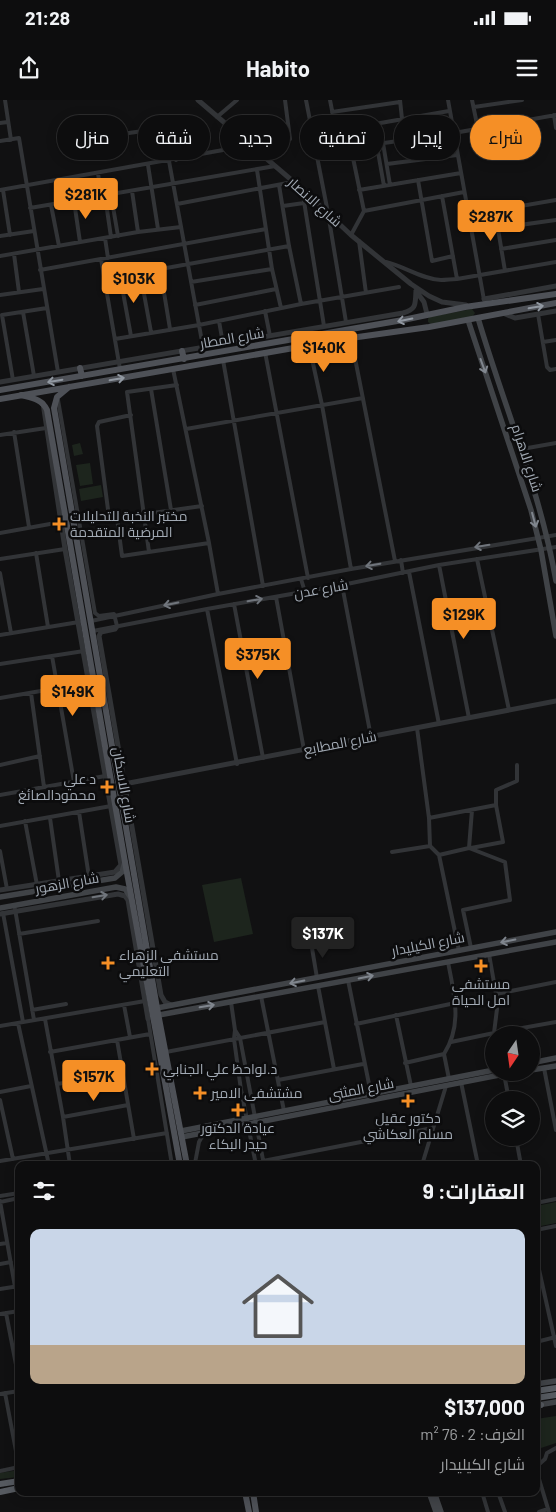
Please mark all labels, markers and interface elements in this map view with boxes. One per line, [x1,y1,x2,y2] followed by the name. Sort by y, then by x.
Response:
[25,6,70,29] text: 21:28
[15,54,43,82] icon: share
[513,54,541,82] icon: menu
[246,55,310,81] text: Habito
[57,115,128,160] chip: منزل
[138,115,210,160] chip: شقة
[220,115,290,160] chip: جديد
[300,115,384,160] chip: تصفية
[394,115,460,160] chip: إيجار
[470,115,541,160] chip: شراء
[284,172,346,231] street label: شارع الانصار
[51,178,121,220] pin: $281K
[65,184,107,203] text: $281K
[456,200,526,242] pin: $287K
[469,206,513,225] text: $287K
[99,262,169,304] pin: $103K
[113,268,155,287] text: $103K
[527,301,543,311] one-way arrow
[397,315,413,325] one-way arrow
[197,323,266,353] street label: شارع المطار
[289,330,359,373] pin: $140K
[302,337,346,356] text: $140K
[479,358,488,373] one-way arrow
[109,373,125,383] one-way arrow
[47,376,63,386] one-way arrow
[507,422,546,495] street label: شارع الاهرام
[70,507,187,540] place label: مختبر النخبة للتحليلات المرضية المتقدمة
[529,512,539,528] one-way arrow
[52,517,66,531] marker: مختبر النخبة للتحليلات المرضية المتقدمة
[474,542,490,552] one-way arrow
[365,561,381,571] one-way arrow
[292,575,350,603] street label: شارع عدن
[247,595,263,605] one-way arrow
[429,598,499,640] pin: $129K
[163,600,179,610] one-way arrow
[443,604,485,623] text: $129K
[223,638,293,680] pin: $375K
[236,644,280,663] text: $375K
[38,674,108,717] pin: $149K
[51,681,95,700] text: $149K
[302,727,378,759] street label: شارع المطابع
[108,746,140,824] street label: شارع الاسكان
[18,770,96,804] place label: د علي محمودالصائغ
[100,780,114,794] marker: د علي محمودالصائغ
[33,869,100,898] street label: شارع الزهور
[91,891,107,901] one-way arrow
[288,916,358,959] pin: $137K
[302,923,344,942] text: $137K
[389,928,466,960] street label: شارع الكيليدار
[501,937,517,946] one-way arrow
[119,946,219,983] place label: مستشفى الزهراء التعليمي
[101,956,115,970] marker: مستشفى الزهراء التعليمي
[474,959,488,973] marker: مستشفى امل الحياة
[358,971,374,981] one-way arrow
[452,975,510,1008] place label: مستشفى امل الحياة
[289,978,305,987] one-way arrow
[198,1001,214,1011] one-way arrow
[485,1026,540,1081] north arrow
[485,1026,540,1146] map controls
[59,1060,129,1102] pin: $157K
[163,1060,277,1081] place label: د.لواحظ علي الجنابي
[145,1062,159,1076] marker: د.لواحظ علي الجنابي
[73,1066,115,1085] text: $157K
[327,1074,395,1104] street label: شارع المثنى
[210,1084,302,1101] place label: مشتشفى الامير
[193,1086,207,1100] marker: مشتشفى الامير
[485,1091,540,1146] button: layers
[401,1094,415,1108] marker: دكتور عقيل مسلم العكاشي
[231,1103,245,1117] marker: عيادة الدكتور حيدر البكاء
[363,1109,453,1145] place label: دكتور عقيل مسلم العكاشي
[200,1119,275,1152] place label: عيادة الدكتور حيدر البكاء
[30,1177,58,1205] icon: filters
[423,1178,525,1203] text: العقارات: 9
[233,1261,323,1351] icon: home
[444,1394,525,1419] text: $137,000
[420,1424,525,1443] text: الغرف: 2 · 76 m²
[440,1454,525,1473] text: شارع الكيليدار

